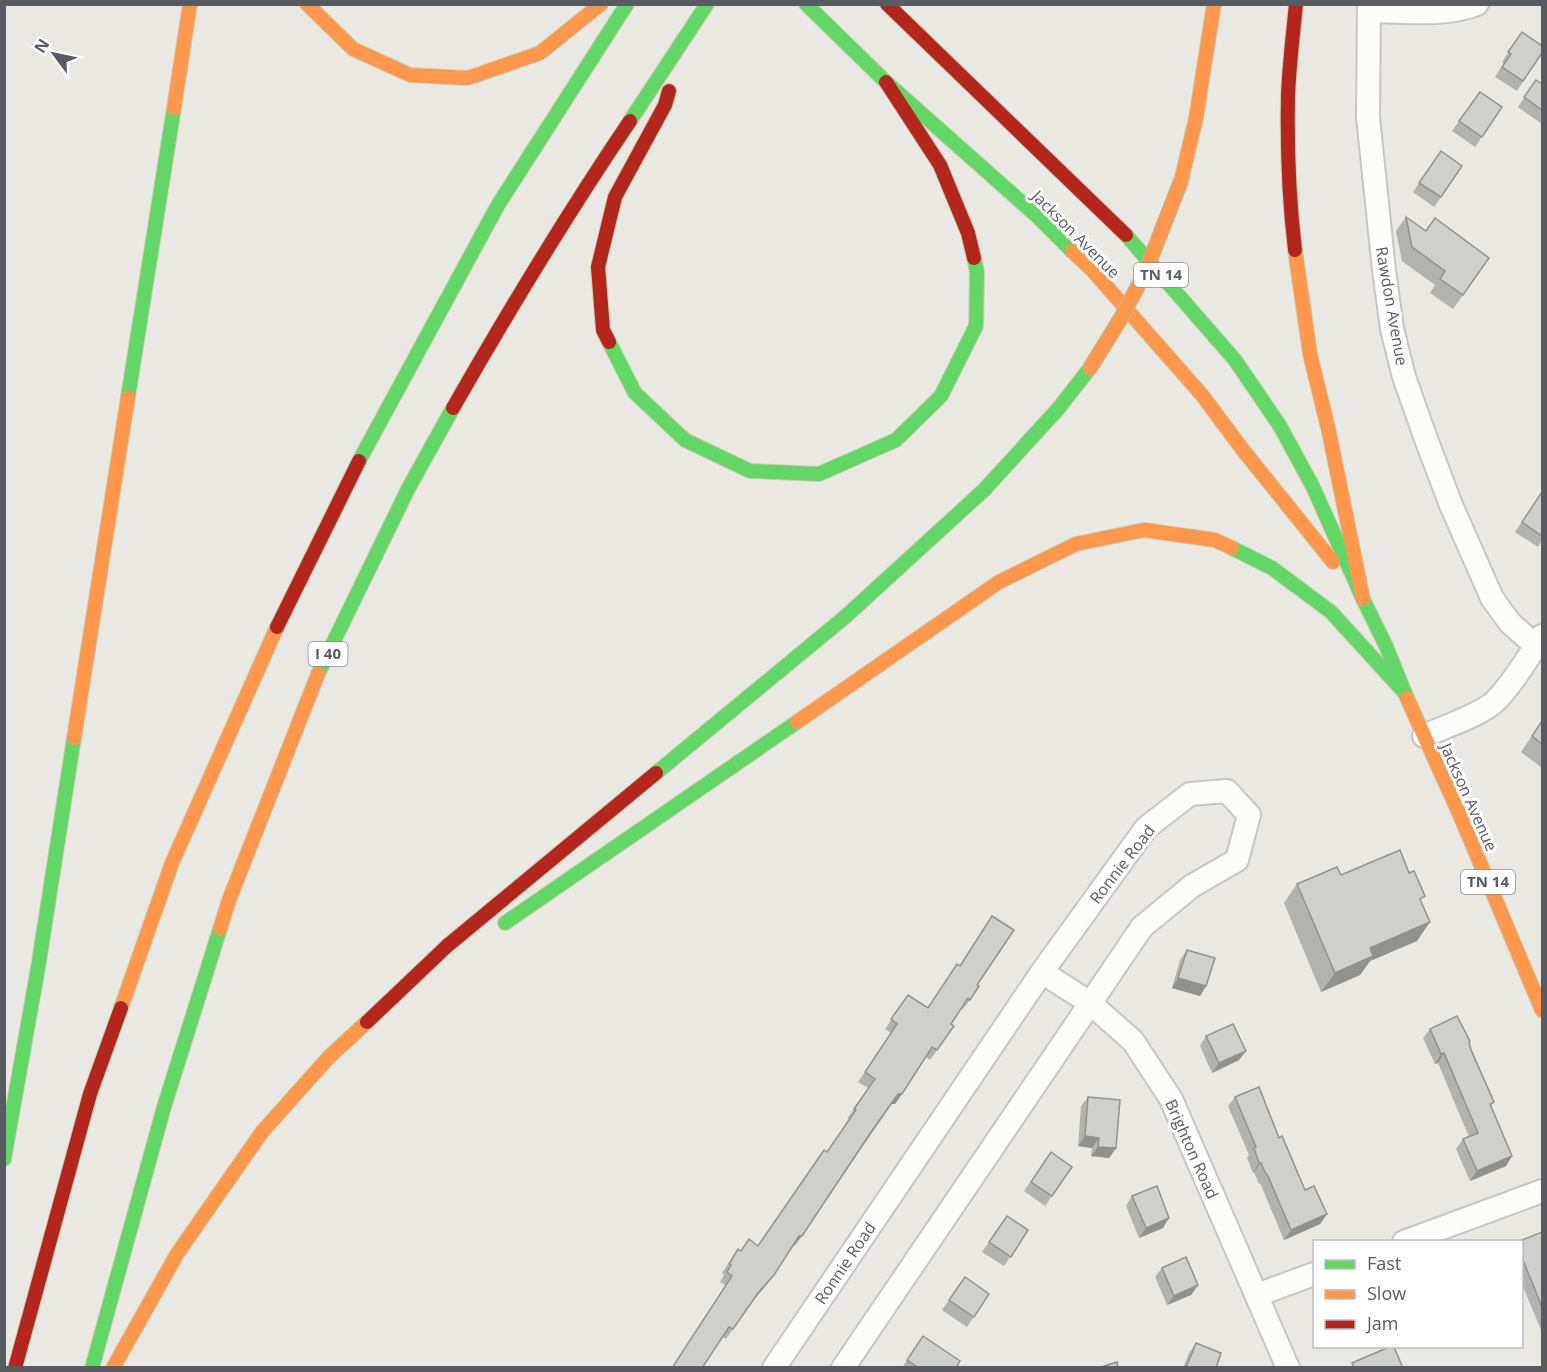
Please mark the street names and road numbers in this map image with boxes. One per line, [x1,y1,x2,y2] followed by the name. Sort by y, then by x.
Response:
[1026,184,1125,283] street label: Jackson Avenue
[1371,245,1413,367] street label: Rawdon Avenue
[1134,263,1188,287] road number: TN 14
[308,642,348,666] road number: I 40
[1435,738,1503,855] street label: Jackson Avenue
[1084,820,1160,908] street label: Ronnie Road
[1461,870,1515,894] road number: TN 14
[1160,1096,1224,1202] street label: Brighton Road
[809,1218,881,1308] street label: Ronnie Road

